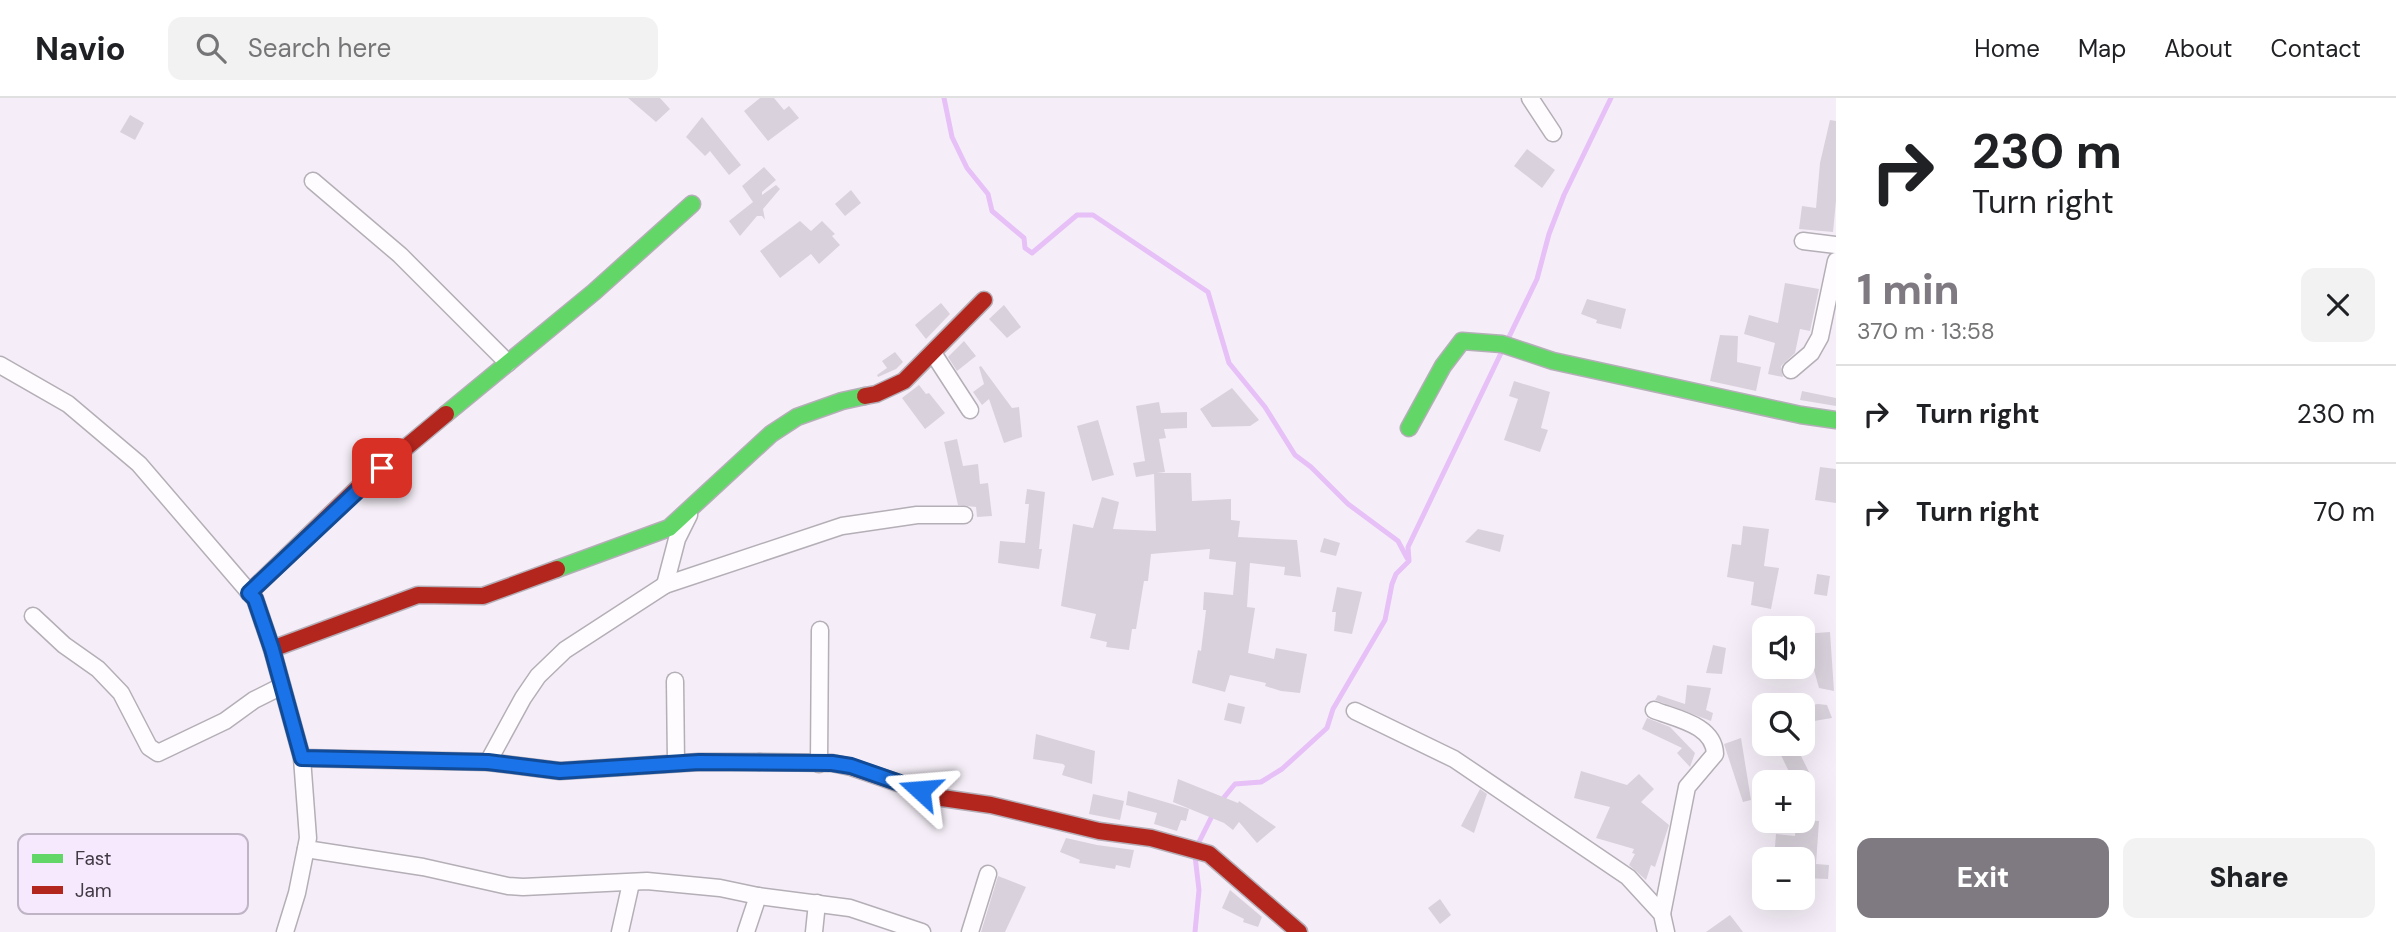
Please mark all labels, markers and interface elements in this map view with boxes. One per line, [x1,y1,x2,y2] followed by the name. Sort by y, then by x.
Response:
[168,17,658,80] search box
[35,27,126,70] text: Navio
[192,29,230,67] icon: search
[248,31,391,65] text: Search here
[1974,33,2040,64] text: Home
[2078,33,2126,64] text: Map
[2164,33,2233,64] text: About
[2271,33,2361,64] text: Contact
[1972,119,2122,183] text: 230 m
[1857,126,1948,217] icon: right
[1972,181,2114,223] text: Turn right
[1857,262,1960,317] text: 1 min
[2301,268,2375,342] button: close
[1857,316,1995,346] text: 370 m · 13:58
[1857,395,1895,433] icon: right
[1916,397,2040,431] text: Turn right
[2297,397,2375,431] text: 230 m
[352,438,412,498] pin
[363,449,401,487] icon: arrive
[1857,493,1895,531] icon: right
[1916,495,2040,529] text: Turn right
[2314,495,2375,529] text: 70 m
[1752,616,1815,910] map controls
[1752,616,1815,679] button: sound
[1752,693,1815,756] button: search
[883,753,957,827] position arrow
[1752,770,1815,833] button: +
[18,834,248,914] legend
[1857,838,2109,918] button: Exit
[2123,838,2375,918] button: Share
[75,846,111,871] text: Fast
[1752,847,1815,910] button: −
[75,878,112,903] text: Jam

